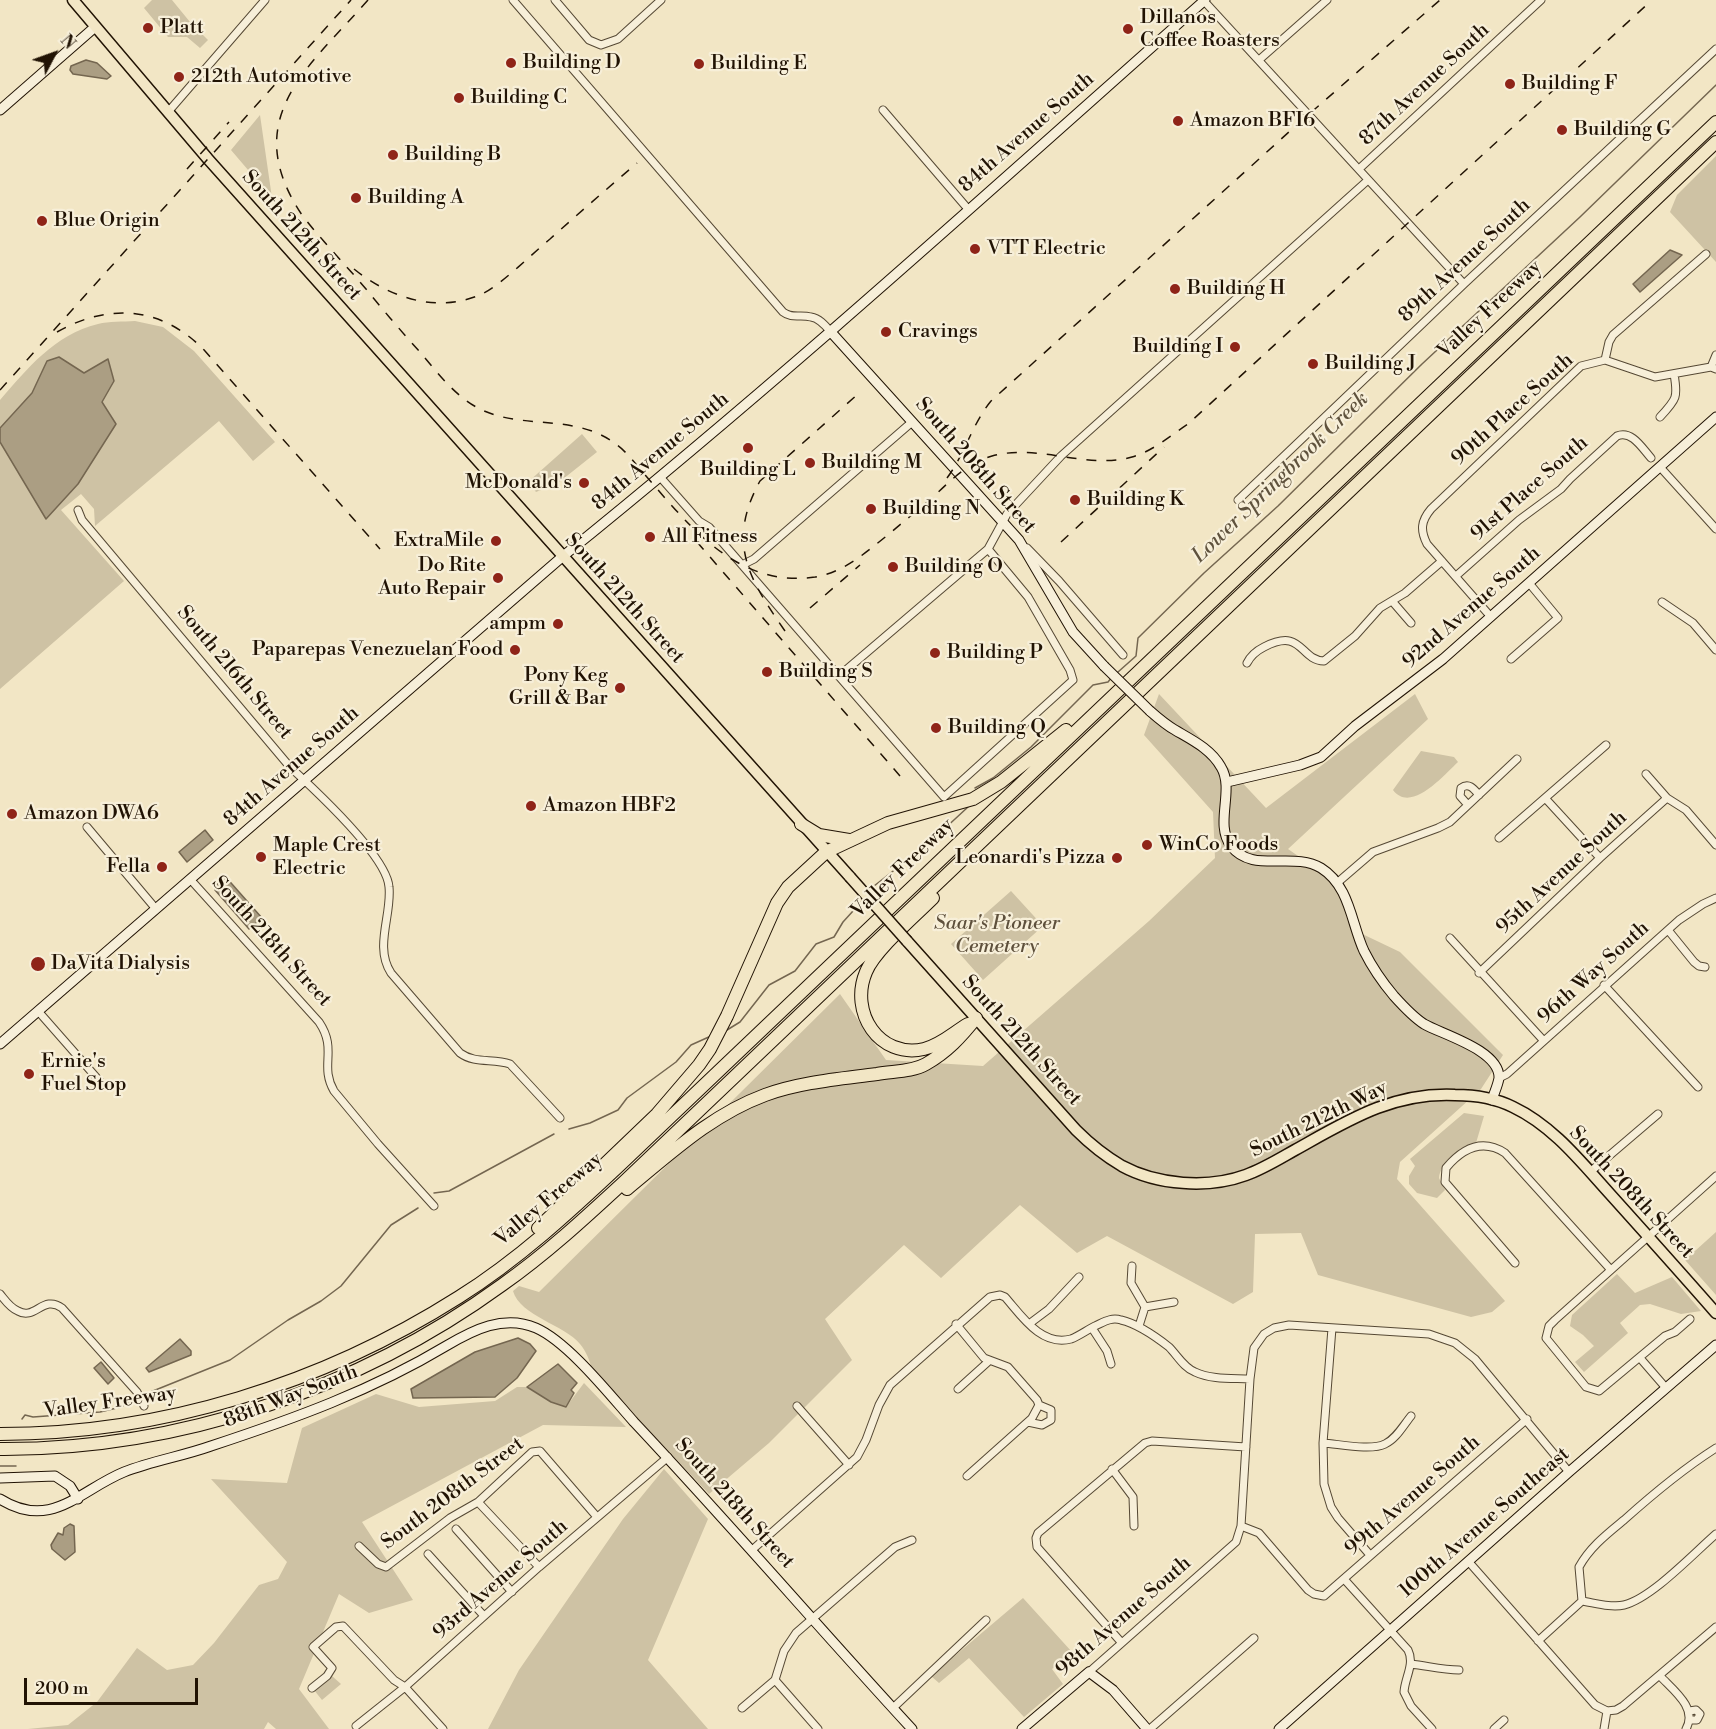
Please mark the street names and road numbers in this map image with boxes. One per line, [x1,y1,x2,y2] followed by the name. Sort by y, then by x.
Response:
[1355,19,1495,151] street label: 87th Avenue South
[955,68,1099,198] street label: 84th Avenue South
[236,166,366,306] street label: South 212th Street
[1394,194,1536,328] street label: 89th Avenue South
[1433,256,1547,364] street label: Valley Freeway
[1447,349,1579,471] street label: 90th Place South
[588,388,734,516] street label: 84th Avenue South
[909,393,1041,539] street label: South 208th Street
[1466,432,1594,546] street label: 91st Place South
[559,529,689,669] street label: South 212th Street
[1398,542,1546,674] street label: 92nd Avenue South
[171,601,297,745] street label: South 216th Street
[220,702,364,832] street label: 84th Avenue South
[1492,806,1632,940] street label: 95th Avenue South
[847,814,959,924] street label: Valley Freeway
[206,872,336,1012] street label: South 218th Street
[1533,917,1655,1029] street label: 96th Way South
[956,971,1086,1111] street label: South 212th Street
[1247,1076,1391,1164] street label: South 212th Way
[1564,1122,1698,1264] street label: South 208th Street
[490,1148,608,1252] street label: Valley Freeway
[220,1360,362,1434] street label: 88th Way South
[42,1382,178,1424] street label: Valley Freeway
[1341,1431,1485,1561] street label: 99th Avenue South
[377,1433,529,1555] street label: South 208th Street
[669,1434,799,1574] street label: South 218th Street
[1395,1443,1575,1603] street label: 100th Avenue Southeast
[429,1515,573,1645] street label: 93rd Avenue South
[1052,1552,1196,1682] street label: 98th Avenue South

